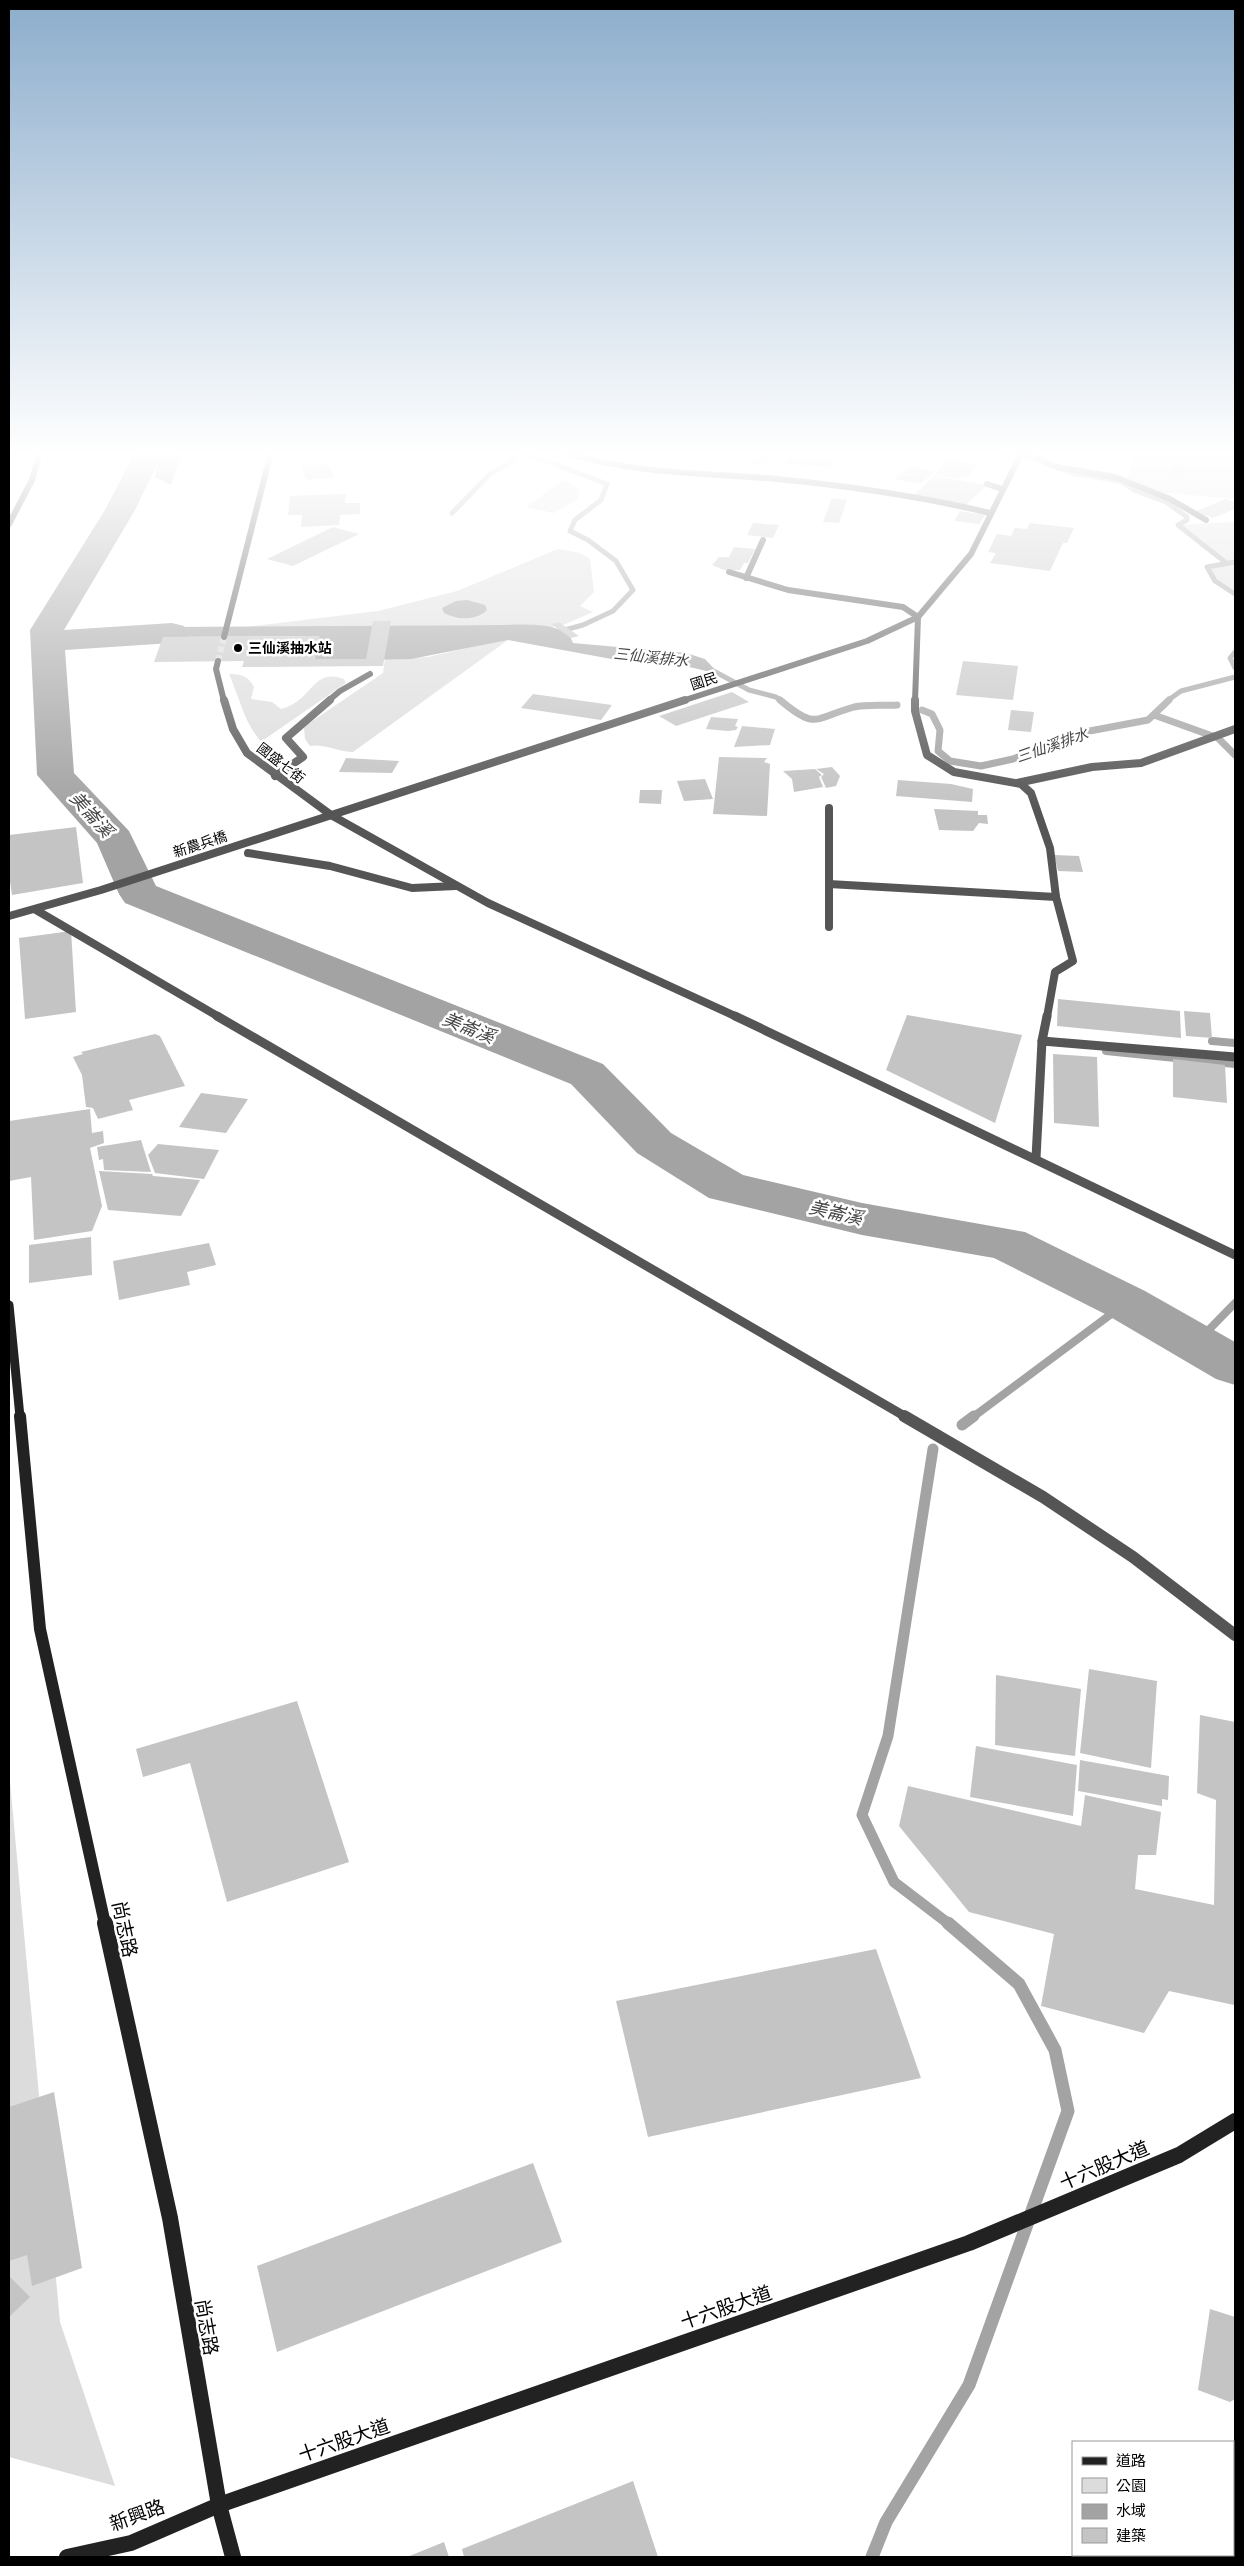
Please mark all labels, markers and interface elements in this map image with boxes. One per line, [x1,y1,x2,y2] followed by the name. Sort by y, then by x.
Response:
[248,640,332,656] place label: 三仙溪抽水站
[232,642,244,654] marker: 三仙溪抽水站
[613,645,690,669] water label: 三仙溪排水
[688,669,720,693] street label: 國民
[1014,724,1091,765] water label: 三仙溪排水
[254,739,308,787] street label: 國盛七街
[67,787,120,843] water label: 美崙溪
[171,828,229,860] street label: 新農兵橋
[440,1008,501,1048] water label: 美崙溪
[807,1196,867,1228] water label: 美崙溪
[108,1899,142,1959] street label: 尚志路
[1056,2136,1152,2194] street label: 十六股大道
[677,2281,775,2333] street label: 十六股大道
[191,2297,223,2357] street label: 尚志路
[295,2414,393,2466] street label: 十六股大道
[1072,2441,1234,2556] legend
[1116,2452,1146,2469] text: 道路
[1116,2477,1146,2494] text: 公園
[106,2495,168,2535] street label: 新興路
[1116,2502,1146,2519] text: 水域
[1116,2527,1146,2544] text: 建築

